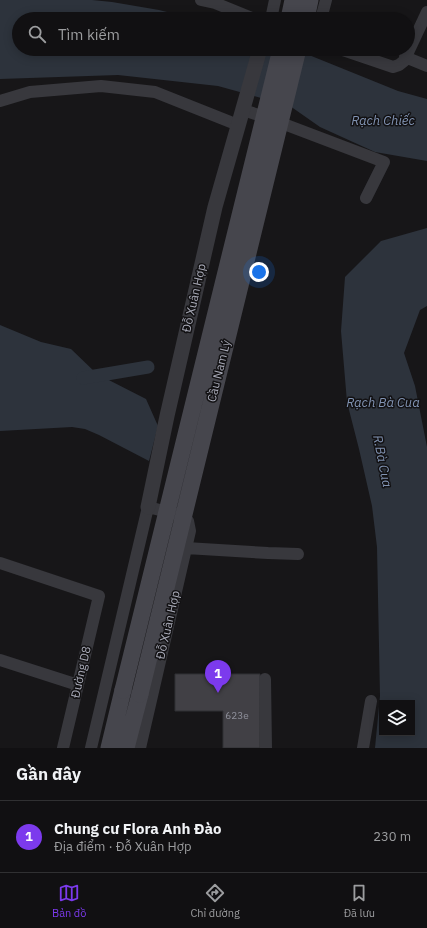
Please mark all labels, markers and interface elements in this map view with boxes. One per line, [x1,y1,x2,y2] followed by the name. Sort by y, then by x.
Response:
[12,12,415,56] search box
[26,23,48,45] icon: search
[58,25,120,44] text: Tìm kiếm
[351,112,415,129] water label: Rạch Chiếc
[178,262,209,334] street label: Đỗ Xuân Hợp
[249,262,269,282] your location
[204,338,233,403] street label: Cầu Nam Lý
[346,394,420,411] water label: Rạch Bà Cua
[369,433,396,489] water label: R.Bà Cua
[152,589,183,661] street label: Đỗ Xuân Hợp
[67,644,94,699] street label: Đường D8
[205,660,231,693] pin: 1
[379,700,415,736] map controls
[379,700,415,736] button: layers
[225,709,249,722] house number: 623e
[16,763,81,785] text: Gần đây
[54,819,222,838] text: Chung cư Flora Anh Đào
[25,828,33,845] text: 1
[373,828,411,845] text: 230 m
[54,838,191,855] text: Địa điểm · Đỗ Xuân Hợp
[52,882,86,920] tab: Bản đồ
[190,882,240,920] tab: Chỉ đường
[344,882,375,920] tab: Đã lưu

